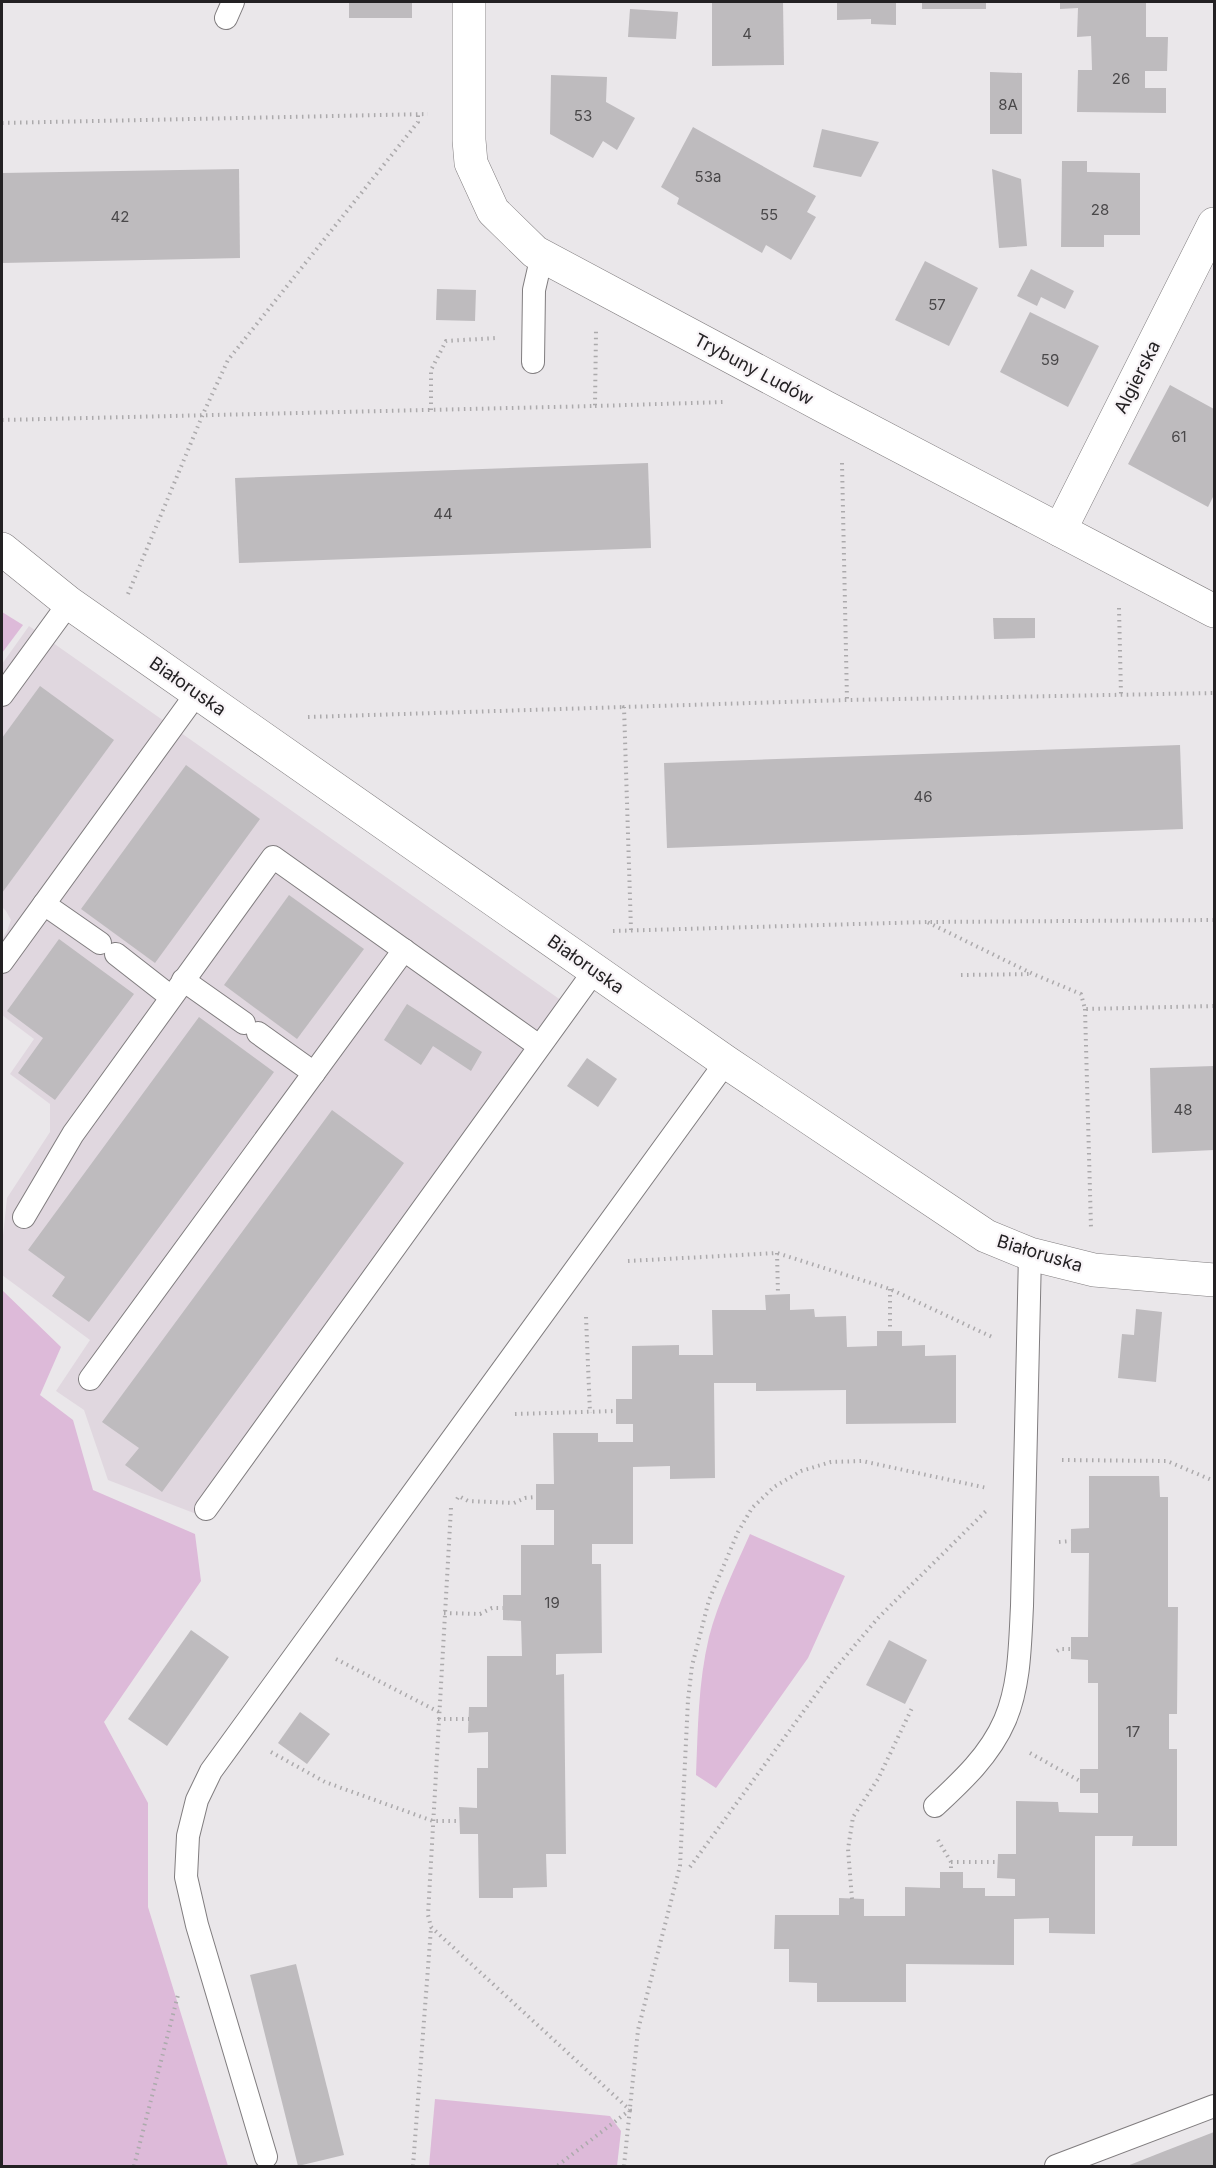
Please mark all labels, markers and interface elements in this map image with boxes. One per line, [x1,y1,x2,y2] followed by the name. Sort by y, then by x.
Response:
[742,24,752,43] house number: 4
[1112,69,1130,88] house number: 26
[998,95,1018,114] house number: 8A
[574,106,592,125] house number: 53
[695,167,721,186] house number: 53a
[1091,200,1109,219] house number: 28
[760,205,778,224] house number: 55
[111,207,129,226] house number: 42
[928,295,946,314] house number: 57
[691,329,817,409] street label: Trybuny Ludów
[1110,337,1164,417] street label: Algierska
[1041,350,1059,369] house number: 59
[1171,427,1187,446] house number: 61
[433,504,453,523] house number: 44
[146,652,230,720] street label: Białoruska
[914,787,933,806] house number: 46
[544,930,628,998] street label: Białoruska
[1174,1100,1192,1119] house number: 48
[995,1230,1085,1276] street label: Białoruska
[544,1593,560,1612] house number: 19
[1126,1722,1140,1741] house number: 17

